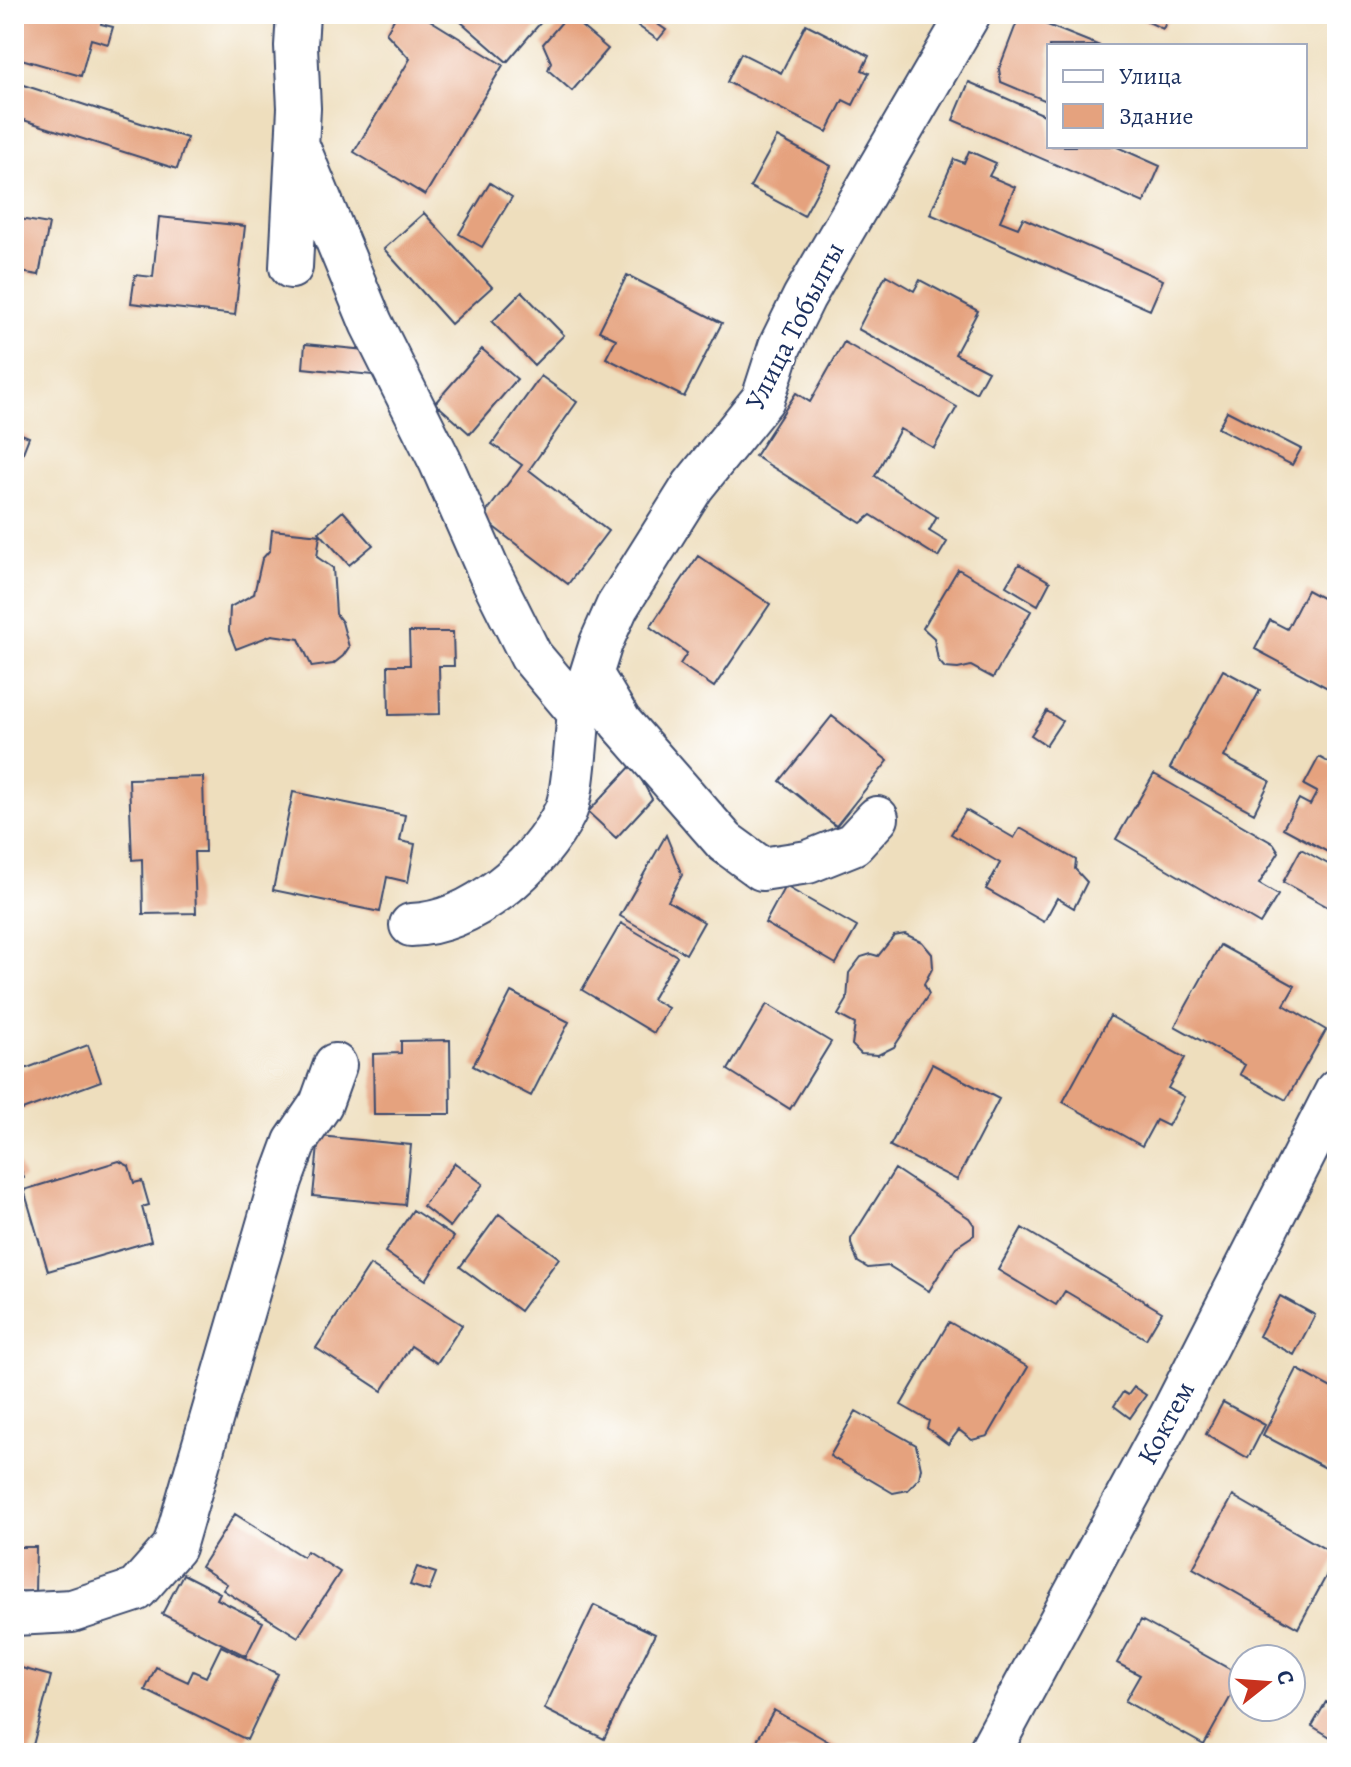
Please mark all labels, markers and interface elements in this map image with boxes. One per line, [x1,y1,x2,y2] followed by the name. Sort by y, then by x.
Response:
[1047,44,1307,148] legend
[1119,60,1182,92] text: Улица
[1119,100,1194,132] text: Здание
[736,235,854,417] street label: Улица Тобылгы
[1128,1374,1204,1472] street label: Коктем
[1227,1643,1307,1723] north arrow
[1269,1667,1301,1688] text: С

